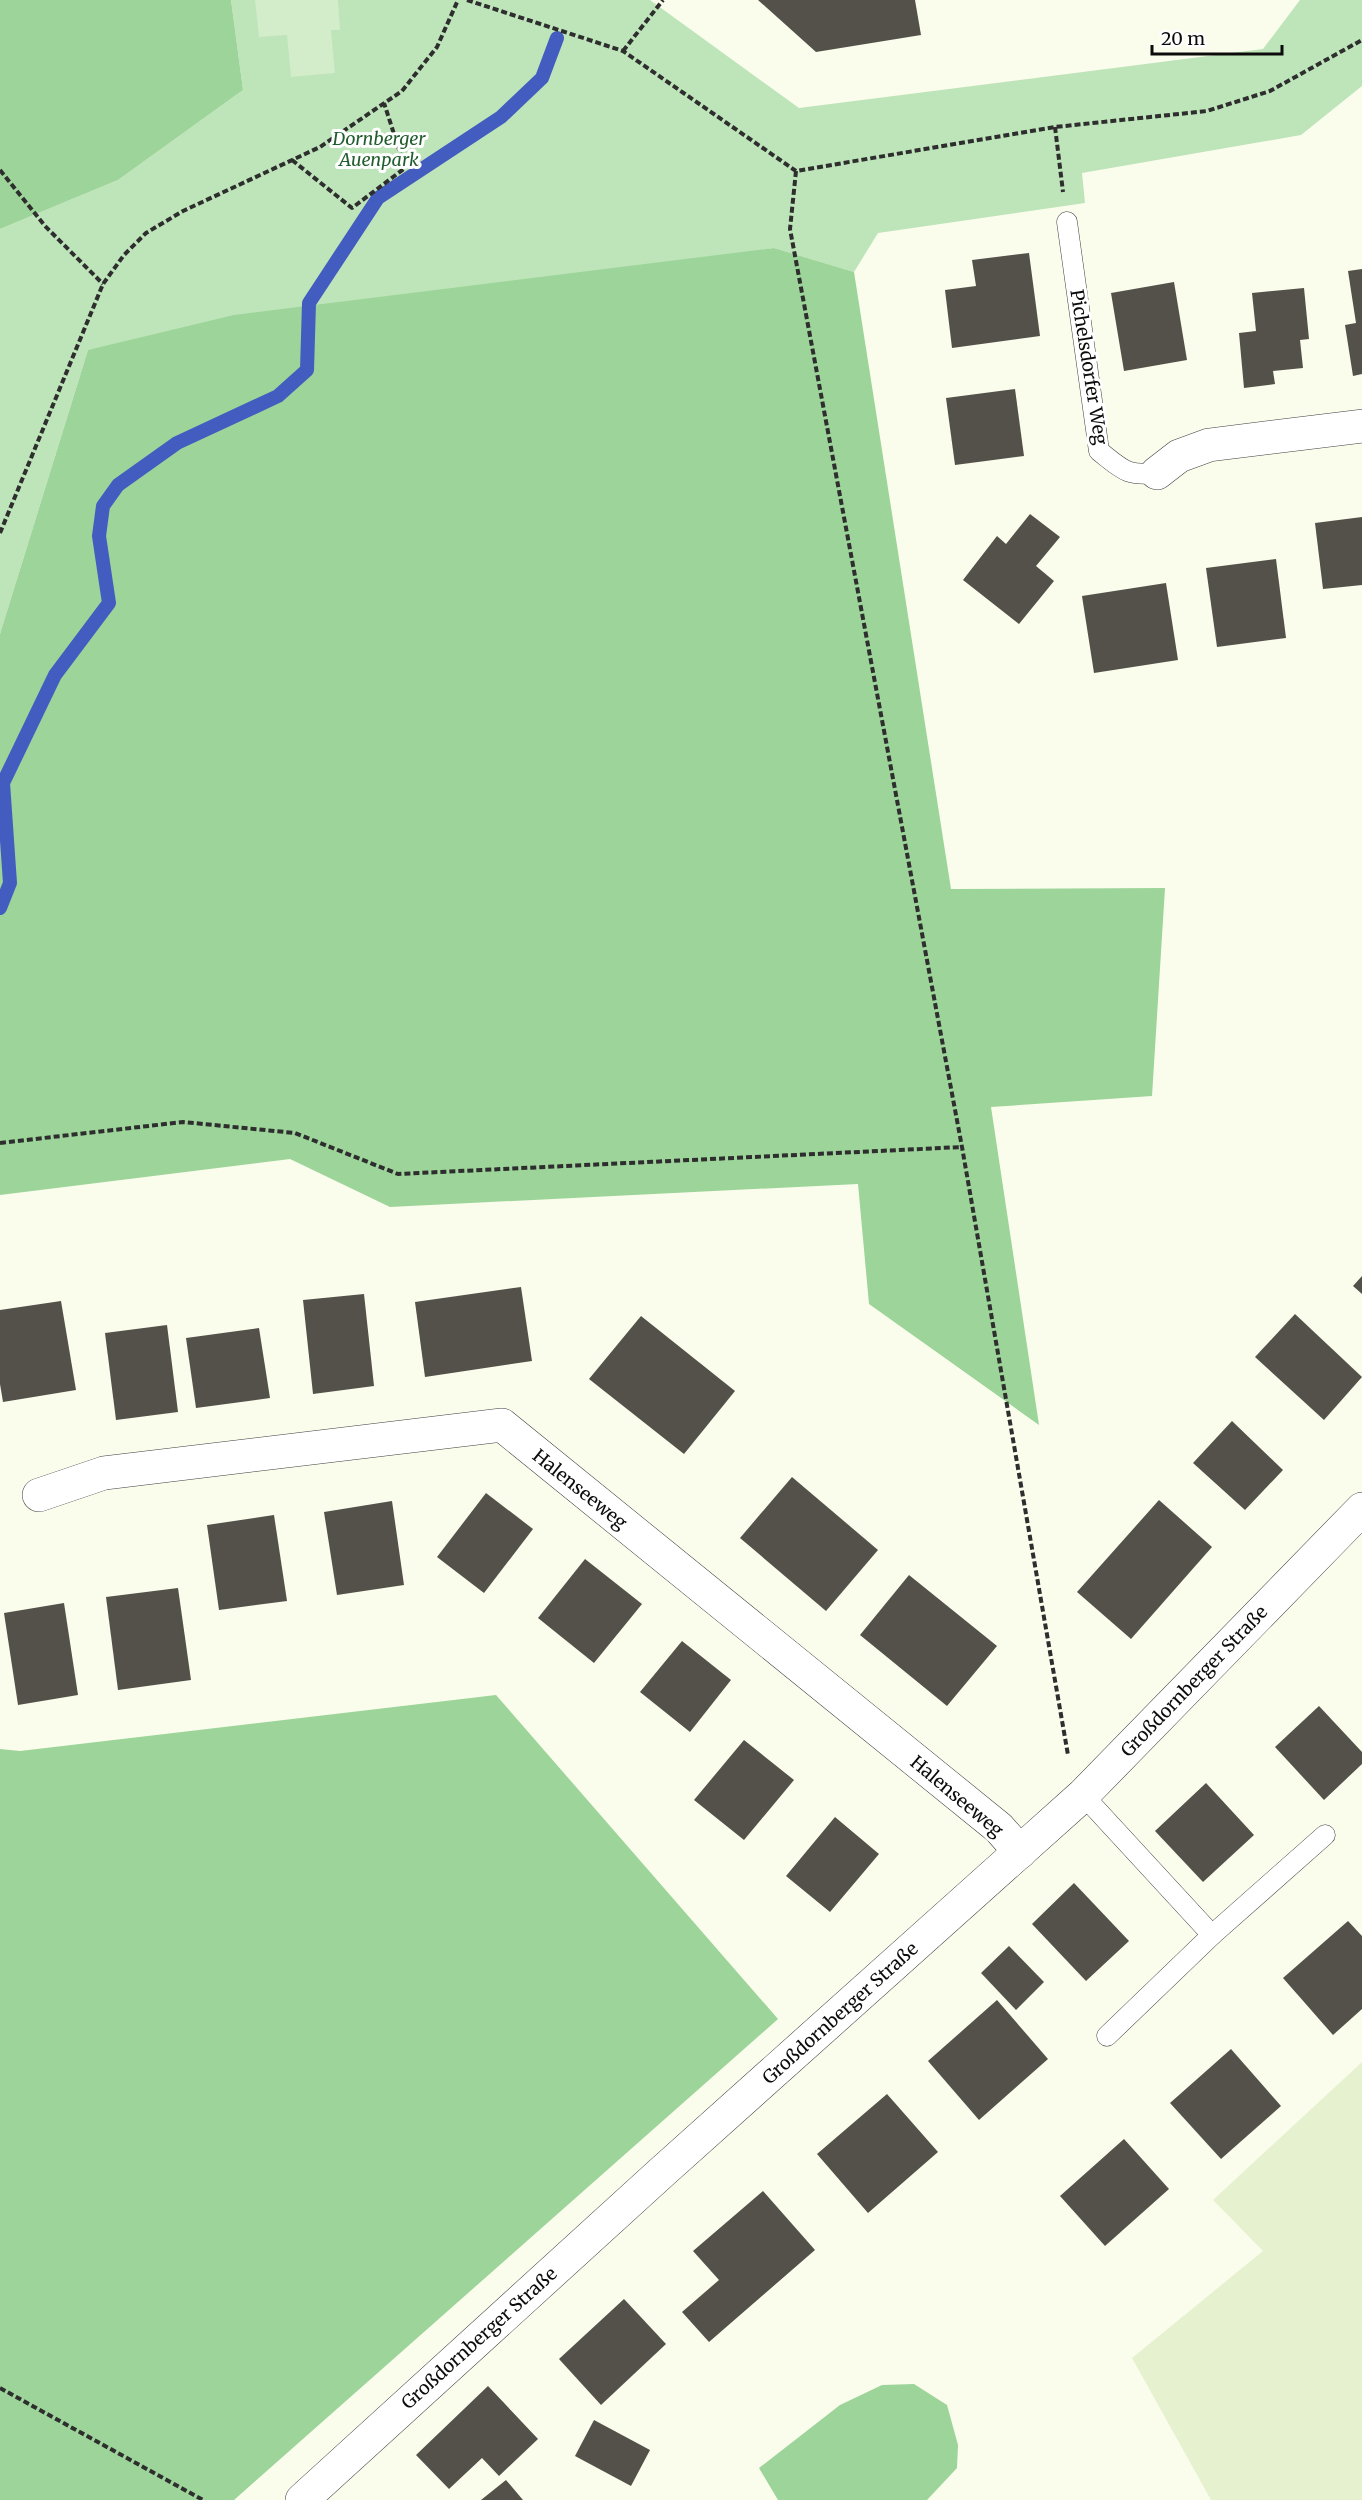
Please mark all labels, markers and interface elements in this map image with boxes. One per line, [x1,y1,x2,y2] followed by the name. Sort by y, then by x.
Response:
[1152,18,1282,56] scale bar
[1161,27,1205,50] text: 20 m
[332,127,426,171] park label: Dornberger Auenpark
[1065,288,1113,446] street label: Pichelsdorfer Weg
[528,1444,632,1534] street label: Halenseeweg
[1116,1601,1272,1761] street label: Großdornberger Straße
[906,1750,1008,1842] street label: Halenseeweg
[757,1937,923,2089] street label: Großdornberger Straße
[396,2262,562,2414] street label: Großdornberger Straße

